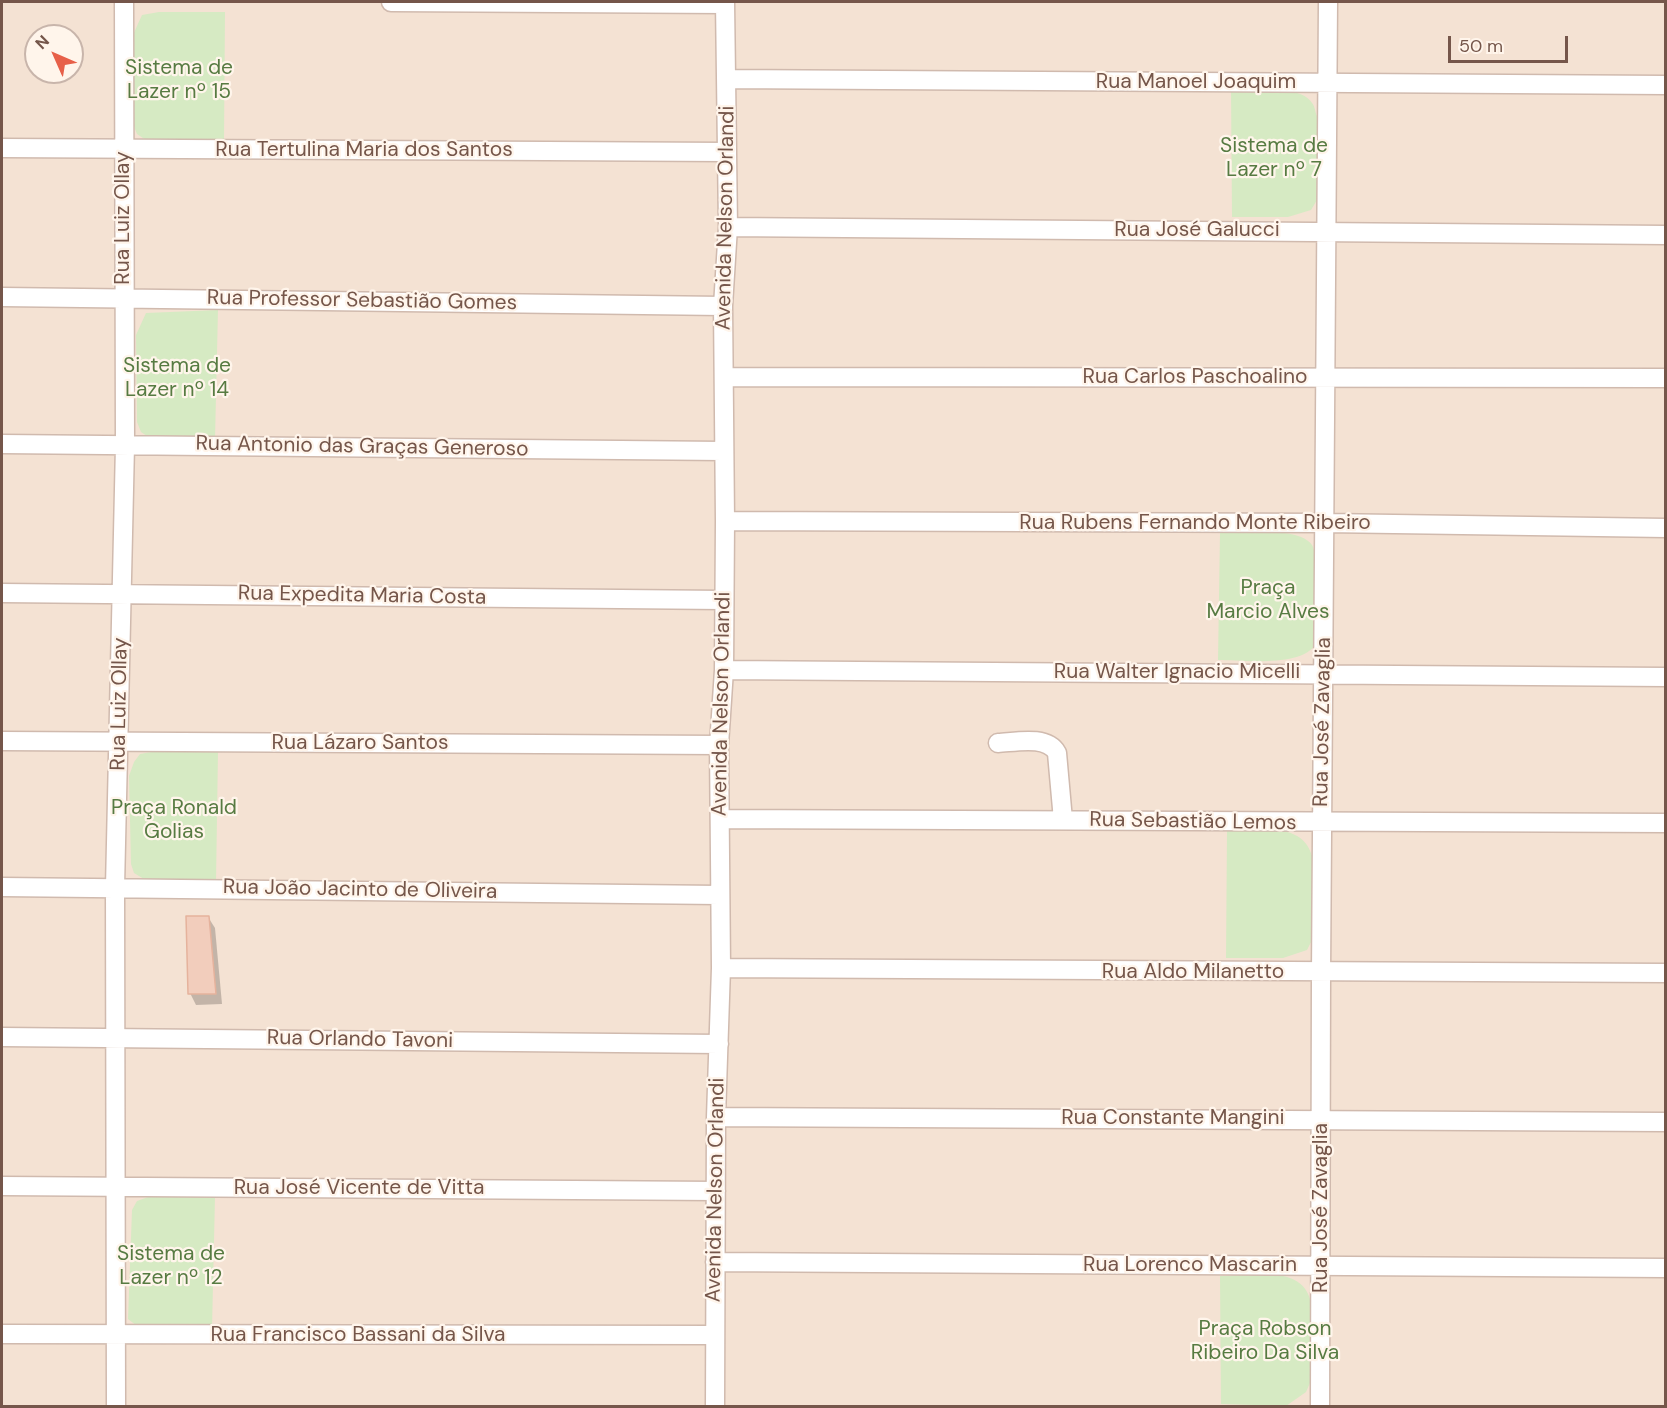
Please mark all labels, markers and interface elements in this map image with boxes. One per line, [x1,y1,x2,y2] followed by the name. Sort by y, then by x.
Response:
[24,24,84,84] north arrow
[1451,24,1571,62] scale bar
[31,31,54,54] text: N
[1459,34,1503,58] text: 50 m
[125,55,233,105] park label: Sistema de Lazer nº 15
[1096,69,1296,95] street label: Rua Manoel Joaquim
[711,105,741,331] street label: Avenida Nelson Orlandi
[1220,133,1328,183] park label: Sistema de Lazer nº 7
[215,137,513,163] street label: Rua Tertulina Maria dos Santos
[110,151,136,285] street label: Rua Luiz Ollay
[1114,217,1280,243] street label: Rua José Galucci
[207,286,517,316] street label: Rua Professor Sebastião Gomes
[123,353,231,403] park label: Sistema de Lazer nº 14
[1083,364,1307,390] street label: Rua Carlos Paschoalino
[195,431,529,463] street label: Rua Antonio das Graças Generoso
[1019,510,1371,536] street label: Rua Rubens Fernando Monte Ribeiro
[1206,575,1330,625] park label: Praça Marcio Alves
[238,581,486,611] street label: Rua Expedita Maria Costa
[707,591,737,817] street label: Avenida Nelson Orlandi
[106,637,134,771] street label: Rua Luiz Ollay
[1309,637,1337,807] street label: Rua José Zavaglia
[1054,659,1300,685] street label: Rua Walter Ignacio Micelli
[271,730,449,756] street label: Rua Lázaro Santos
[111,795,237,845] park label: Praça Ronald Golias
[1089,808,1297,836] street label: Rua Sebastião Lemos
[223,875,497,905] street label: Rua João Jacinto de Oliveira
[1102,959,1284,985] street label: Rua Aldo Milanetto
[267,1026,453,1054] street label: Rua Orlando Tavoni
[701,1077,731,1303] street label: Avenida Nelson Orlandi
[1061,1105,1285,1131] street label: Rua Constante Mangini
[1308,1123,1334,1293] street label: Rua José Zavaglia
[234,1175,484,1201] street label: Rua José Vicente de Vitta
[117,1241,225,1291] park label: Sistema de Lazer nº 12
[1083,1252,1297,1278] street label: Rua Lorenco Mascarin
[1191,1316,1339,1366] park label: Praça Robson Ribeiro Da Silva
[211,1322,505,1348] street label: Rua Francisco Bassani da Silva

